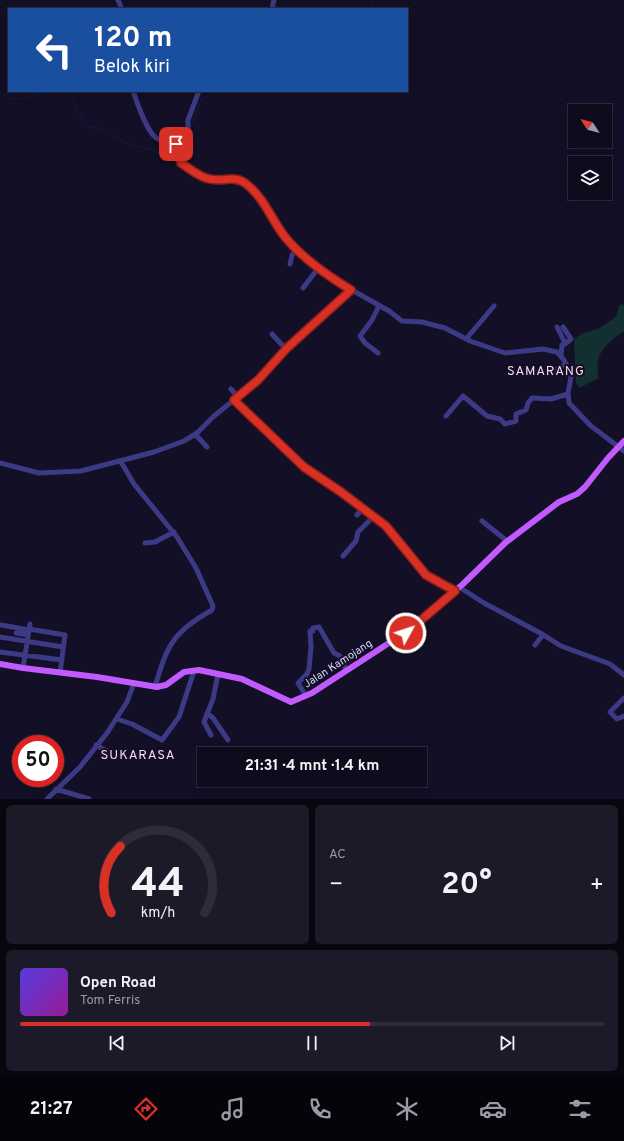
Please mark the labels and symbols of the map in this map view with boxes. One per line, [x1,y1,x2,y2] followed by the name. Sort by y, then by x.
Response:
[568,104,612,148] north arrow
[159,127,193,161] pin
[507,364,585,380] district label: SAMARANG
[385,612,427,654] position arrow
[301,637,375,691] street label: Jalan Kamojang
[12,735,64,787] speed limit sign: 50
[101,748,175,764] district label: SUKARASA

